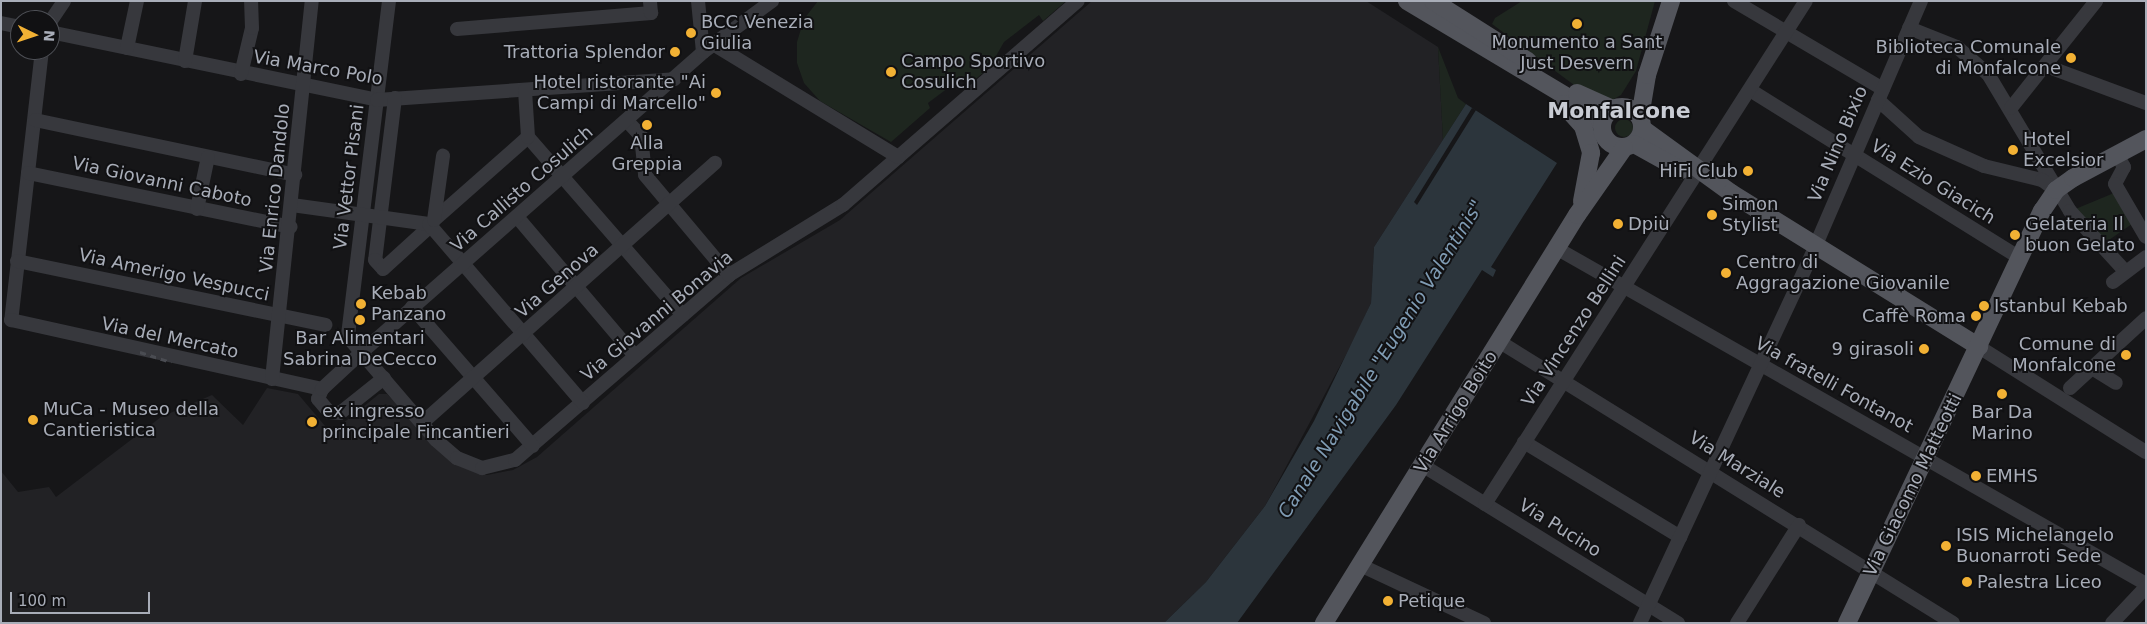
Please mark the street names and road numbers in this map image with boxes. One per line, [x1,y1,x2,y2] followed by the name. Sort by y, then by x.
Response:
[252,46,384,90] street label: Via Marco Polo
[1804,83,1872,205] street label: Via Nino Bixio
[255,102,295,274] street label: Via Enrico Dandolo
[329,103,369,251] street label: Via Vettor Pisani
[447,121,597,257] street label: Via Callisto Cosulich
[1867,135,1999,229] street label: Via Ezio Giacich
[70,152,254,212] street label: Via Giovanni Caboto
[511,239,603,323] street label: Via Genova
[77,244,271,306] street label: Via Amerigo Vespucci
[577,246,737,386] street label: Via Giovanni Bonavia
[1517,252,1631,410] street label: Via Vincenzo Bellini
[100,313,240,363] street label: Via del Mercato
[1751,333,1917,437] street label: Via fratelli Fontanot
[1410,347,1502,477] street label: Via Arrigo Boito
[1859,390,1967,580] street label: Via Giacomo Matteotti
[1685,427,1789,503] street label: Via Marziale
[1515,494,1605,562] street label: Via Pucino

